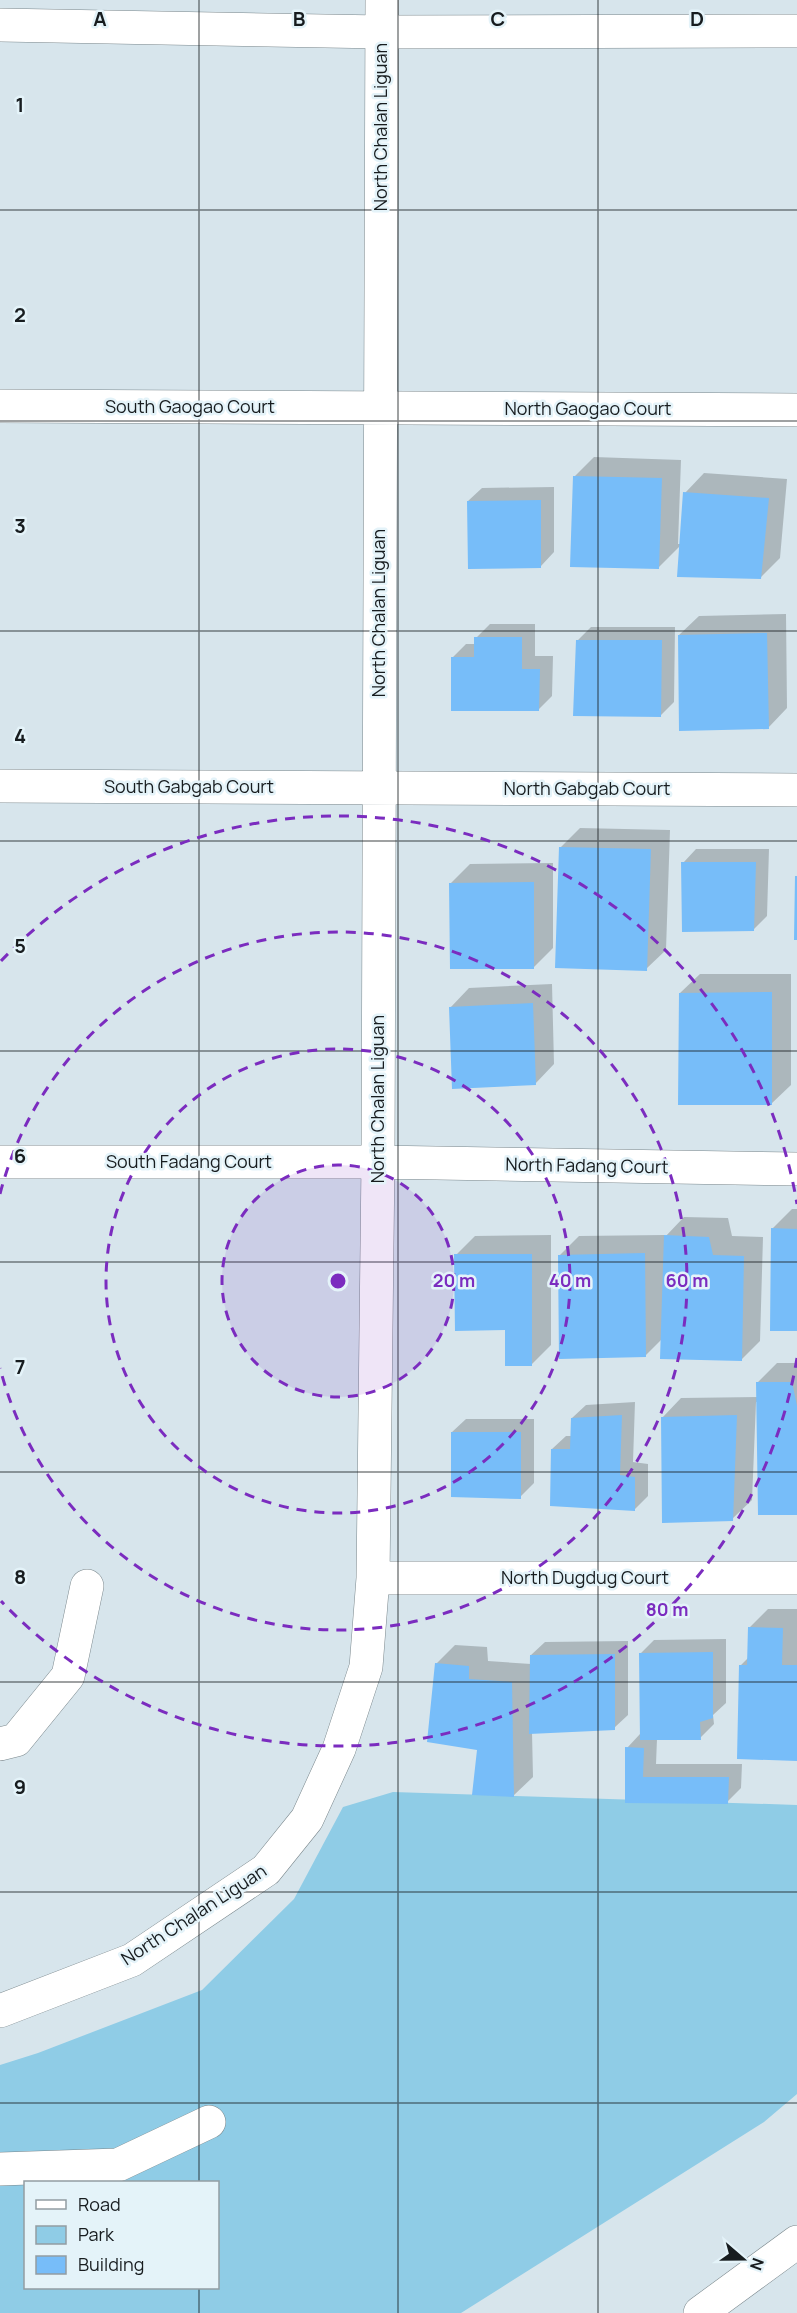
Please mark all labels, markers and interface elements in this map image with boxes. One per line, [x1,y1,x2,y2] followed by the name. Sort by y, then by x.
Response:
[93,5,107,32] text: A
[293,5,306,32] text: B
[491,5,505,32] text: C
[690,5,704,32] text: D
[368,43,392,211] street label: North Chalan Liguan
[16,91,24,118] text: 1
[14,301,26,328] text: 2
[105,394,275,418] street label: South Gaogao Court
[504,396,672,420] street label: North Gaogao Court
[14,512,26,539] text: 3
[366,529,390,697] street label: North Chalan Liguan
[14,722,26,749] text: 4
[104,774,274,798] street label: South Gabgab Court
[503,776,671,800] street label: North Gabgab Court
[14,932,26,959] text: 5
[365,1015,389,1183] street label: North Chalan Liguan
[14,1142,26,1169] text: 6
[106,1149,272,1173] street label: South Fadang Court
[505,1152,669,1178] street label: North Fadang Court
[433,1268,475,1292] text: 20 m
[549,1268,591,1292] text: 40 m
[666,1268,708,1292] text: 60 m
[328,1271,348,1291] centre of rings
[15,1353,25,1380] text: 7
[14,1563,26,1590] text: 8
[501,1565,669,1589] street label: North Dugdug Court
[646,1597,688,1621] text: 80 m
[14,1773,26,1800] text: 9
[116,1858,271,1970] street label: North Chalan Liguan
[24,2181,219,2289] legend
[78,2192,121,2216] text: Road
[78,2222,115,2246] text: Park
[713,2229,773,2289] north arrow
[78,2252,144,2276] text: Building
[745,2255,769,2273] text: N

